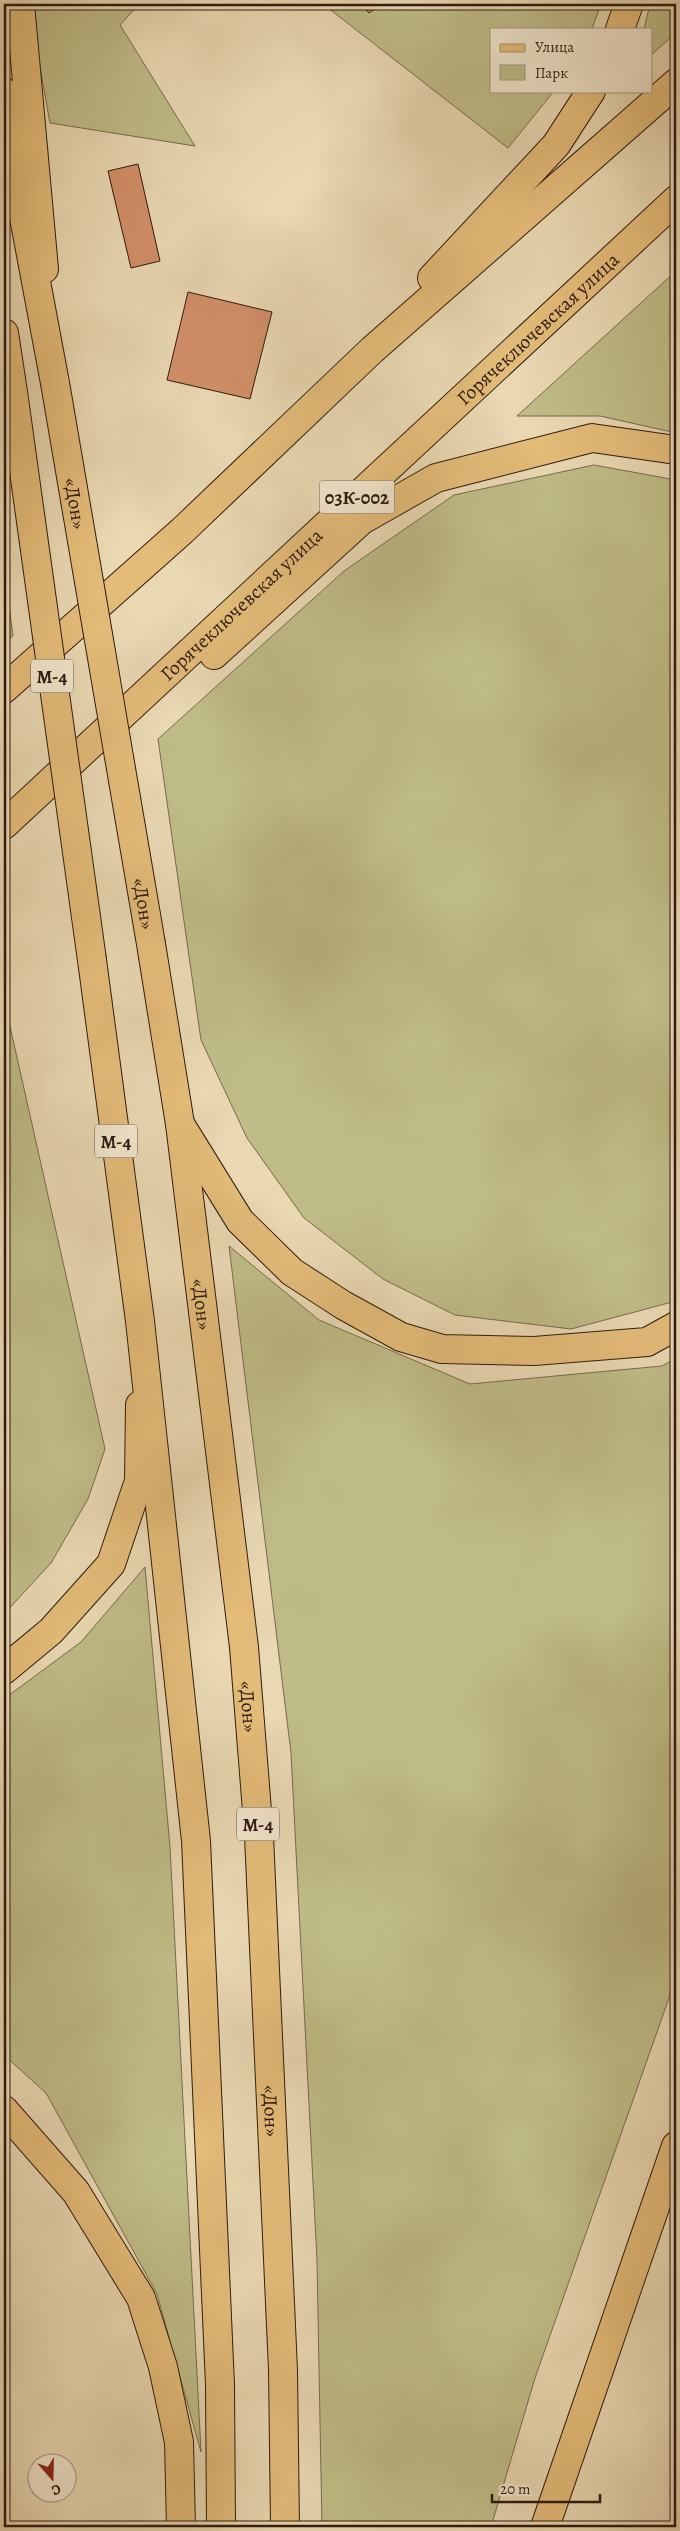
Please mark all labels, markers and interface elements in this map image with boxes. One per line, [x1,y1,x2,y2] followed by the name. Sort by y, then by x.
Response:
[490,28,652,92] legend
[535,37,574,57] text: Улица
[535,63,568,83] text: Парк
[451,246,626,411] street label: Горячеключевская улица
[57,476,93,532] street label: «Дон»
[320,481,394,514] road number: 03К-002
[154,522,329,687] street label: Горячеключевская улица
[31,659,73,692] road number: М-4
[126,876,161,932] street label: «Дон»
[95,1124,137,1158] road number: М-4
[185,1277,218,1332] street label: «Дон»
[233,1680,264,1734] street label: «Дон»
[237,1808,279,1840] road number: М-4
[256,2085,286,2138] street label: «Дон»
[28,2454,78,2504] north arrow
[492,2471,600,2503] scale bar
[49,2479,64,2500] text: С
[500,2479,531,2499] text: 20 m

